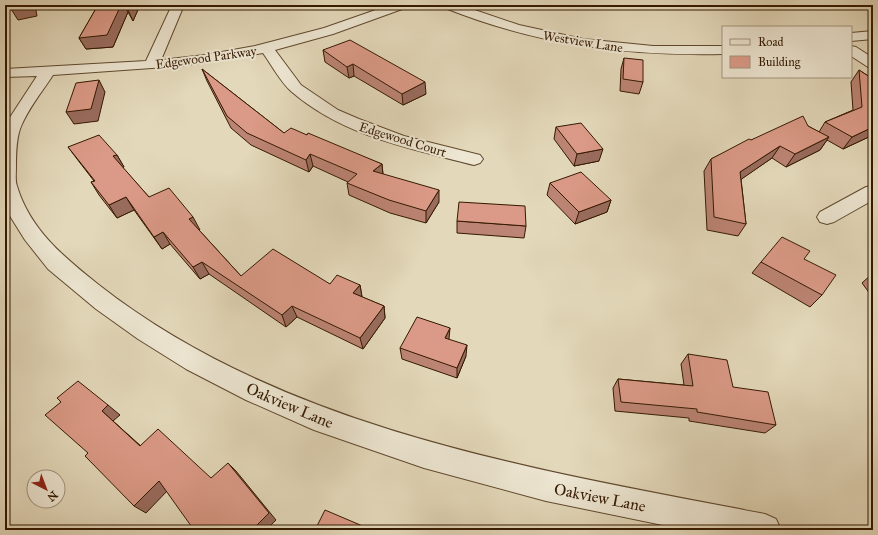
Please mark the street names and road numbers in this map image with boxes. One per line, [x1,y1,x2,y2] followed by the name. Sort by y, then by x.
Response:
[542,28,625,56] street label: Westview Lane
[155,43,259,73] street label: Edgewood Parkway
[357,119,449,161] street label: Edgewood Court
[243,379,337,432] street label: Oakview Lane
[552,479,648,516] street label: Oakview Lane

